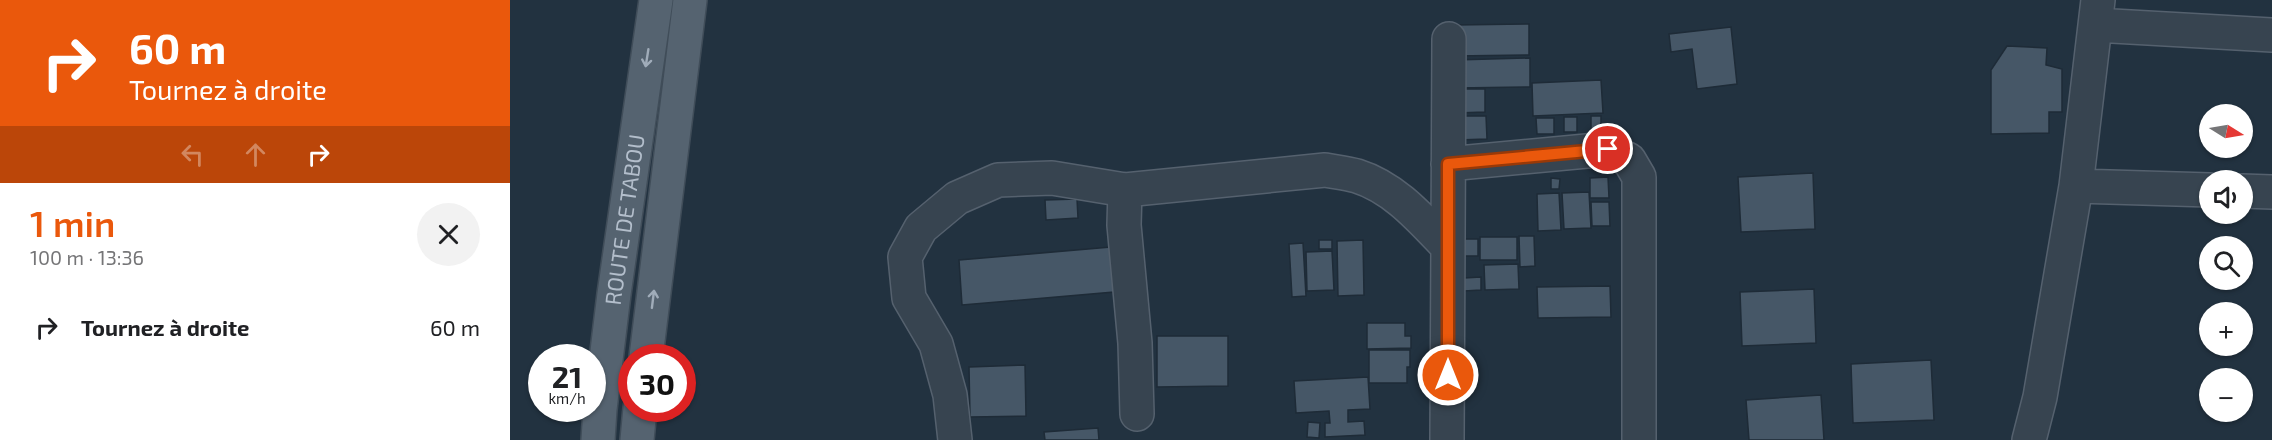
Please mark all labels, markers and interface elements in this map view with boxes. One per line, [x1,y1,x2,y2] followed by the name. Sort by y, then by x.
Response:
[129,22,226,72] text: 60 m
[30,24,108,102] icon: right
[641,47,652,67] one-way arrow
[129,73,327,105] text: Tournez à droite
[2199,104,2253,158] north arrow
[2199,104,2253,422] map controls
[1582,123,1633,174] pin
[599,132,649,307] street label: ROUTE DE TABOU
[1591,132,1624,165] icon: arrive
[176,138,209,171] icon: left
[239,138,272,171] icon: ahead
[302,138,335,171] icon: right
[2199,170,2253,224] button: sound
[30,201,115,244] text: 1 min
[417,203,480,266] button: close
[2199,236,2253,290] button: search
[30,245,144,269] text: 100 m · 13:36
[648,289,659,309] one-way arrow
[2199,302,2253,356] button: +
[30,311,63,344] icon: right
[81,314,250,340] text: Tournez à droite
[430,314,480,340] text: 60 m
[1416,343,1480,407] position arrow
[618,344,696,422] speed limit sign: 30
[552,358,582,394] text: 21
[2199,368,2253,422] button: −
[548,389,586,407] text: km/h

